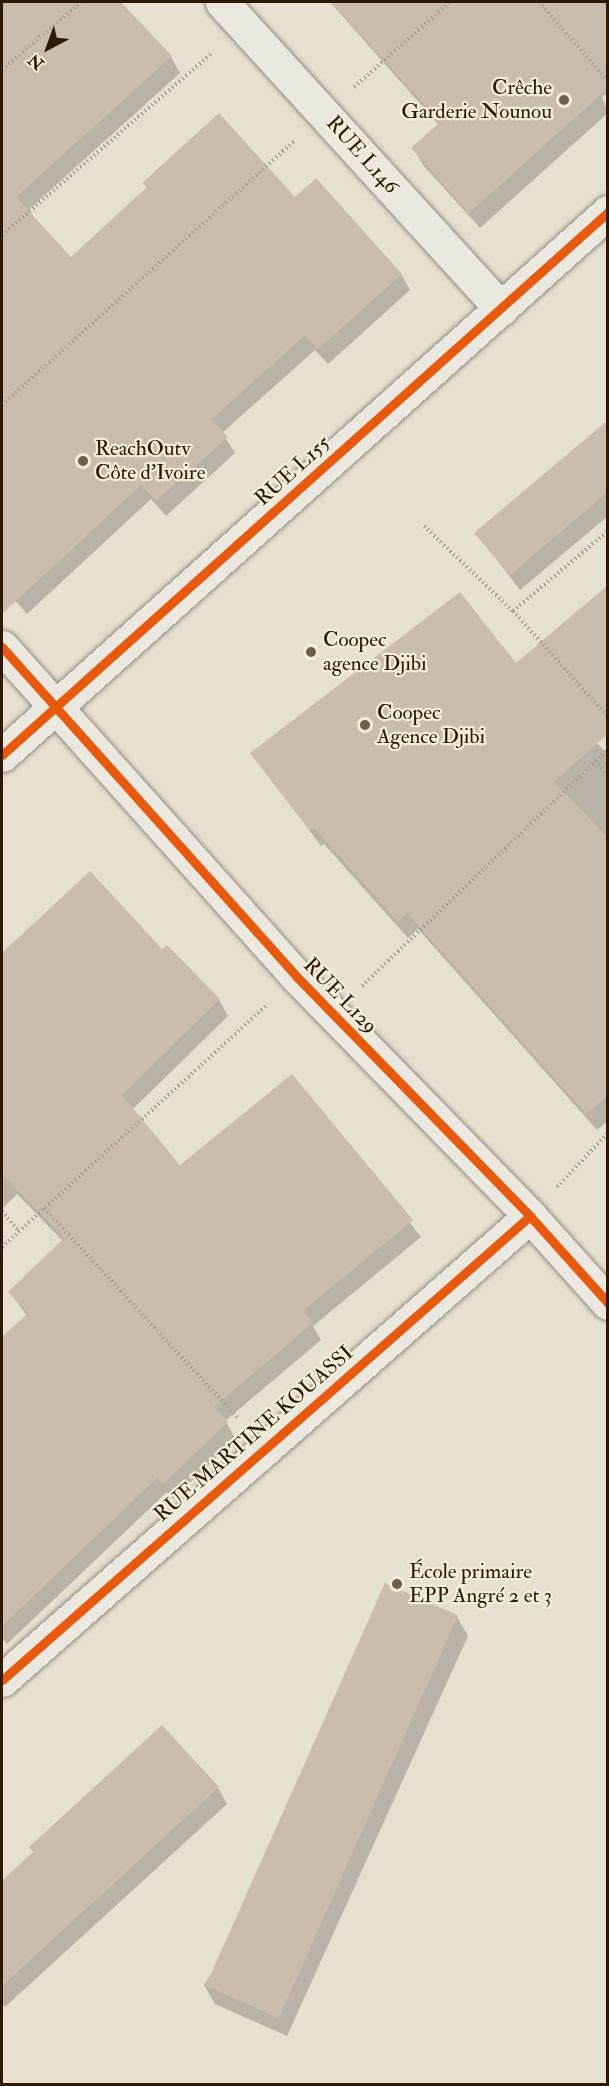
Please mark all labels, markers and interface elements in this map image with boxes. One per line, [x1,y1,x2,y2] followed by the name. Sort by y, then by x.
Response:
[18,18,78,78] north arrow
[24,49,48,74] text: N
[401,75,552,125] place label: Crêche Garderie Nounou
[557,93,571,107] marker: Crêche Garderie Nounou
[320,111,404,199] street label: RUE L146
[250,431,336,511] street label: RUE L155
[95,436,205,486] place label: ReachOutv Côte d'Ivoire
[76,454,90,468] marker: ReachOutv Côte d'Ivoire
[323,627,426,677] place label: Coopec agence Djibi
[304,645,318,659] marker: Coopec agence Djibi
[377,700,485,750] place label: Coopec Agence Djibi
[358,718,372,732] marker: Coopec Agence Djibi
[298,953,382,1039] street label: RUE L129
[149,1341,359,1527] street label: RUE MARTINE KOUASSI
[409,1559,552,1609] place label: École primaire EPP Angré 2 et 3
[390,1577,404,1591] marker: École primaire EPP Angré 2 et 3

